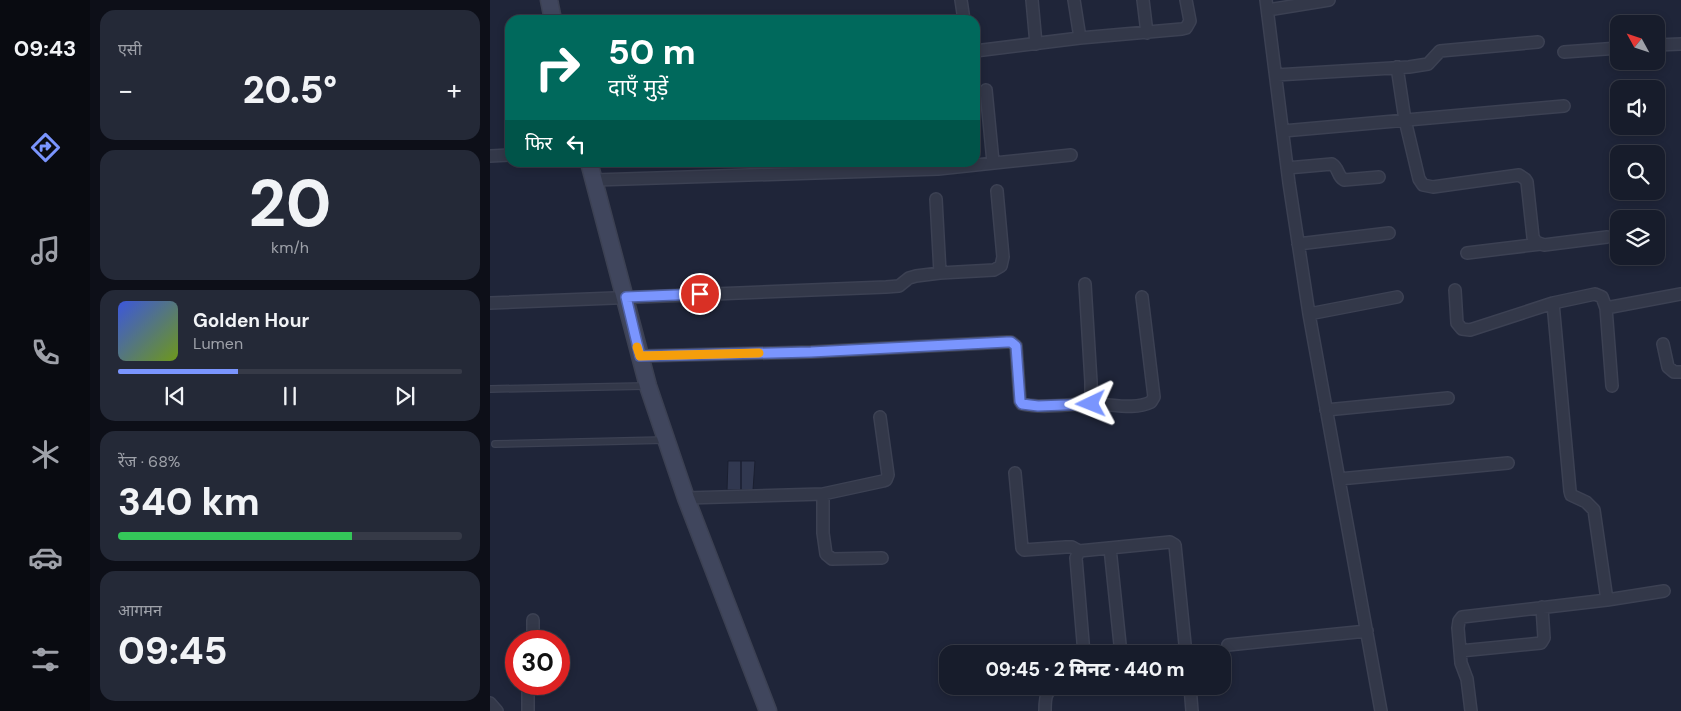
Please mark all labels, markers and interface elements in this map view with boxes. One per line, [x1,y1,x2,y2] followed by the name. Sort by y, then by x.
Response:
[1610,15,1665,70] north arrow
[1610,15,1665,265] map controls
[608,29,696,75] text: 50 m
[14,34,76,63] text: 09:43
[525,35,590,100] icon: right
[118,39,142,60] text: एसी
[243,65,337,115] text: 20.5°
[118,72,133,109] text: −
[447,72,462,109] text: +
[608,73,668,102] text: दाएँ मुड़ें
[1610,80,1665,135] button: sound
[28,130,63,165] icon: directions
[562,130,590,158] icon: left
[525,131,552,156] text: फिर
[1610,145,1665,200] button: search
[249,162,332,246] text: 20
[1610,210,1665,265] button: layers
[28,233,63,268] icon: music
[271,237,309,258] text: km/h
[679,273,721,315] pin
[686,280,714,308] icon: arrive
[193,308,309,333] text: Golden Hour
[193,333,243,354] text: Lumen
[28,335,63,370] icon: phone
[1064,377,1116,429] position arrow
[161,382,189,410] icon: previous
[276,382,304,410] icon: pause
[391,382,419,410] icon: next
[28,437,63,472] icon: climate
[118,451,180,472] text: रेंज · 68%
[118,477,260,527] text: 340 km
[28,540,63,575] icon: car
[118,600,162,621] text: आगमन
[118,626,227,676] text: 09:45
[505,630,570,695] speed limit sign: 30
[28,642,63,677] icon: filters
[985,657,1185,682] text: 09:45 · 2 मिनट · 440 m

